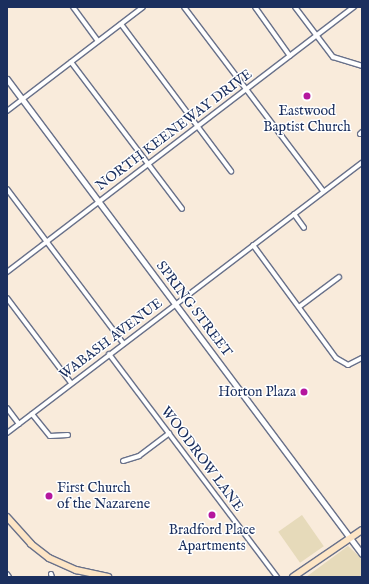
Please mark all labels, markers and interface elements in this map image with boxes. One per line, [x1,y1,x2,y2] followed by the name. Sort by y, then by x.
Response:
[93,66,255,194] street label: NORTH KEENEWAY DRIVE
[302,91,312,101] marker: Eastwood Baptist Church
[263,103,351,136] place label: Eastwood Baptist Church
[153,258,235,360] street label: SPRING STREET
[56,295,166,383] street label: WABASH AVENUE
[218,384,296,400] place label: Horton Plaza
[299,387,309,397] marker: Horton Plaza
[157,403,247,515] street label: WOODROW LANE
[57,480,150,512] place label: First Church of the Nazarene
[44,491,54,501] marker: First Church of the Nazarene
[207,510,217,520] marker: Bradford Place Apartments
[169,522,255,554] place label: Bradford Place Apartments

